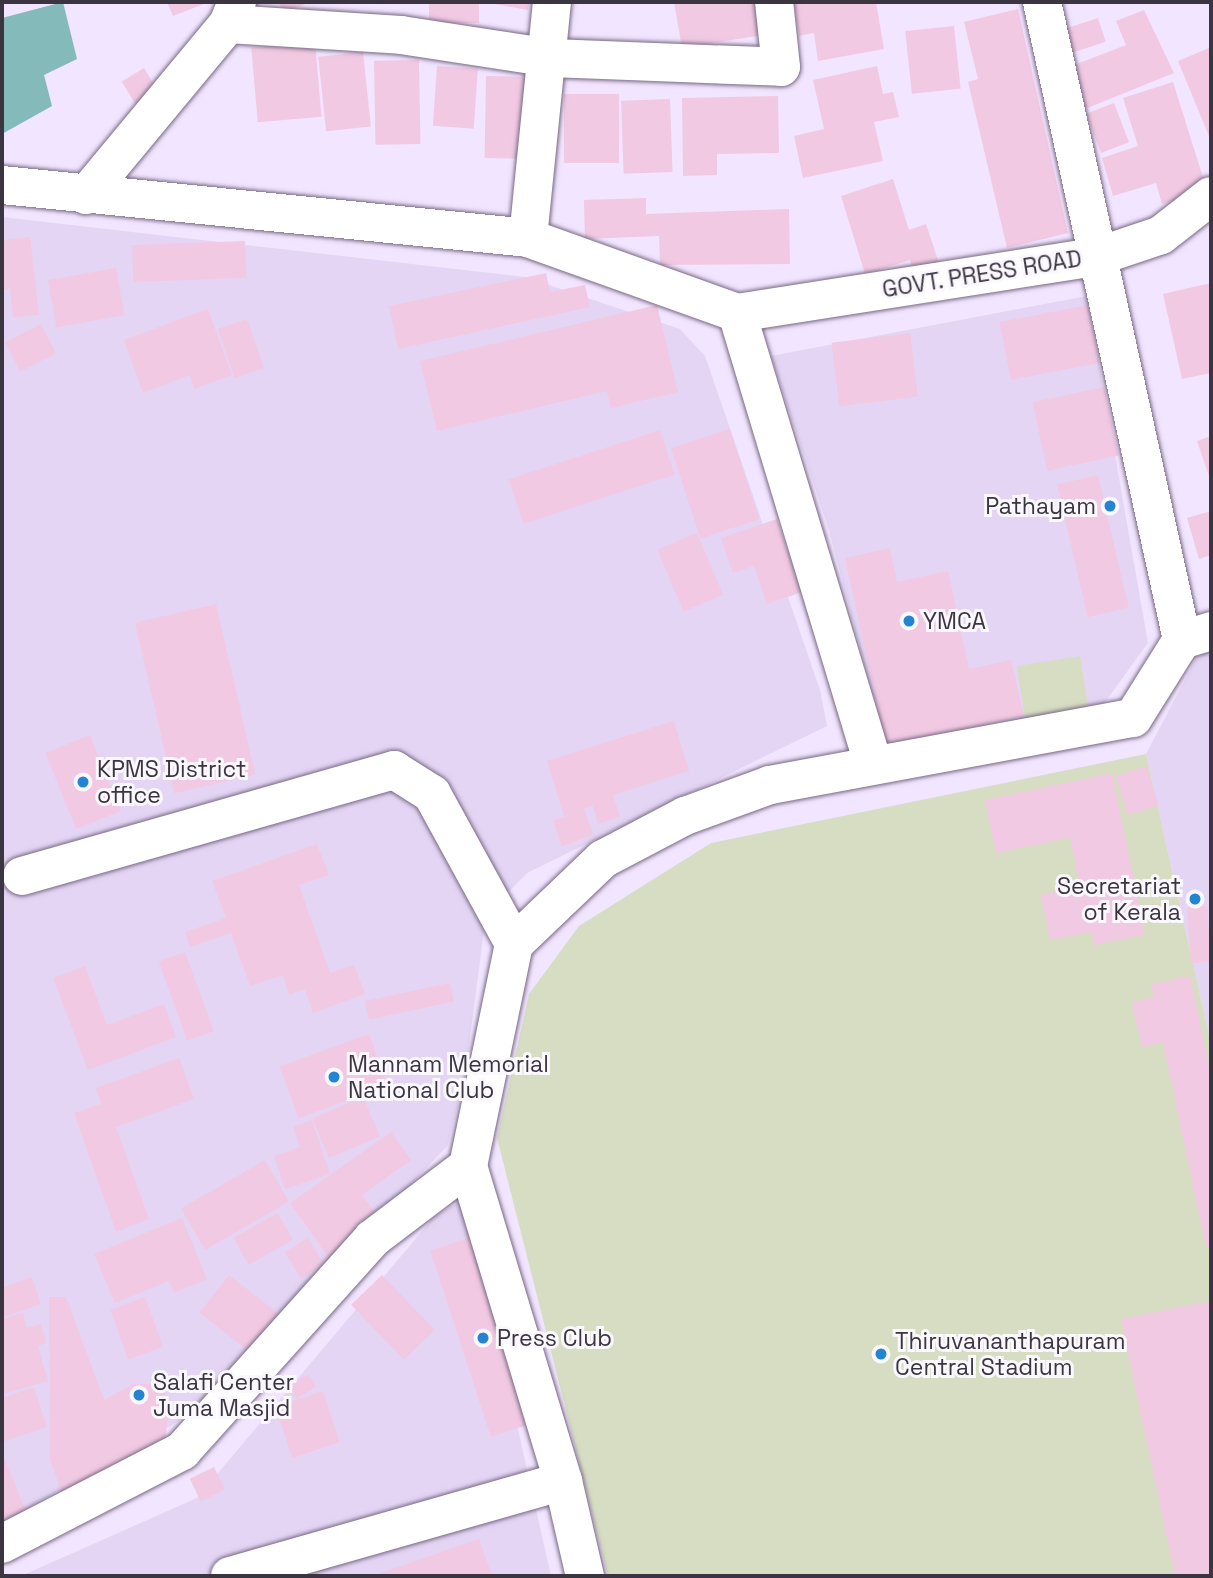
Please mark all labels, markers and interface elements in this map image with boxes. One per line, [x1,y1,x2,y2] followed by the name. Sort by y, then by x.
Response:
[880,245,1084,303] street label: GOVT. PRESS ROAD
[985,492,1096,520] place label: Pathayam
[1102,498,1118,514] marker: Pathayam
[923,607,986,635] place label: YMCA
[901,613,917,629] marker: YMCA
[97,755,246,809] place label: KPMS District office
[75,774,91,790] marker: KPMS District office
[1057,872,1181,926] place label: Secretariat of Kerala
[1187,891,1203,907] marker: Secretariat of Kerala
[348,1050,549,1104] place label: Mannam Memorial National Club
[326,1069,342,1085] marker: Mannam Memorial National Club
[497,1324,612,1352] place label: Press Club
[895,1327,1125,1381] place label: Thiruvananthapuram Central Stadium
[475,1330,491,1346] marker: Press Club
[873,1346,889,1362] marker: Thiruvananthapuram Central Stadium
[153,1368,294,1422] place label: Salafi Center Juma Masjid
[131,1387,147,1403] marker: Salafi Center Juma Masjid

